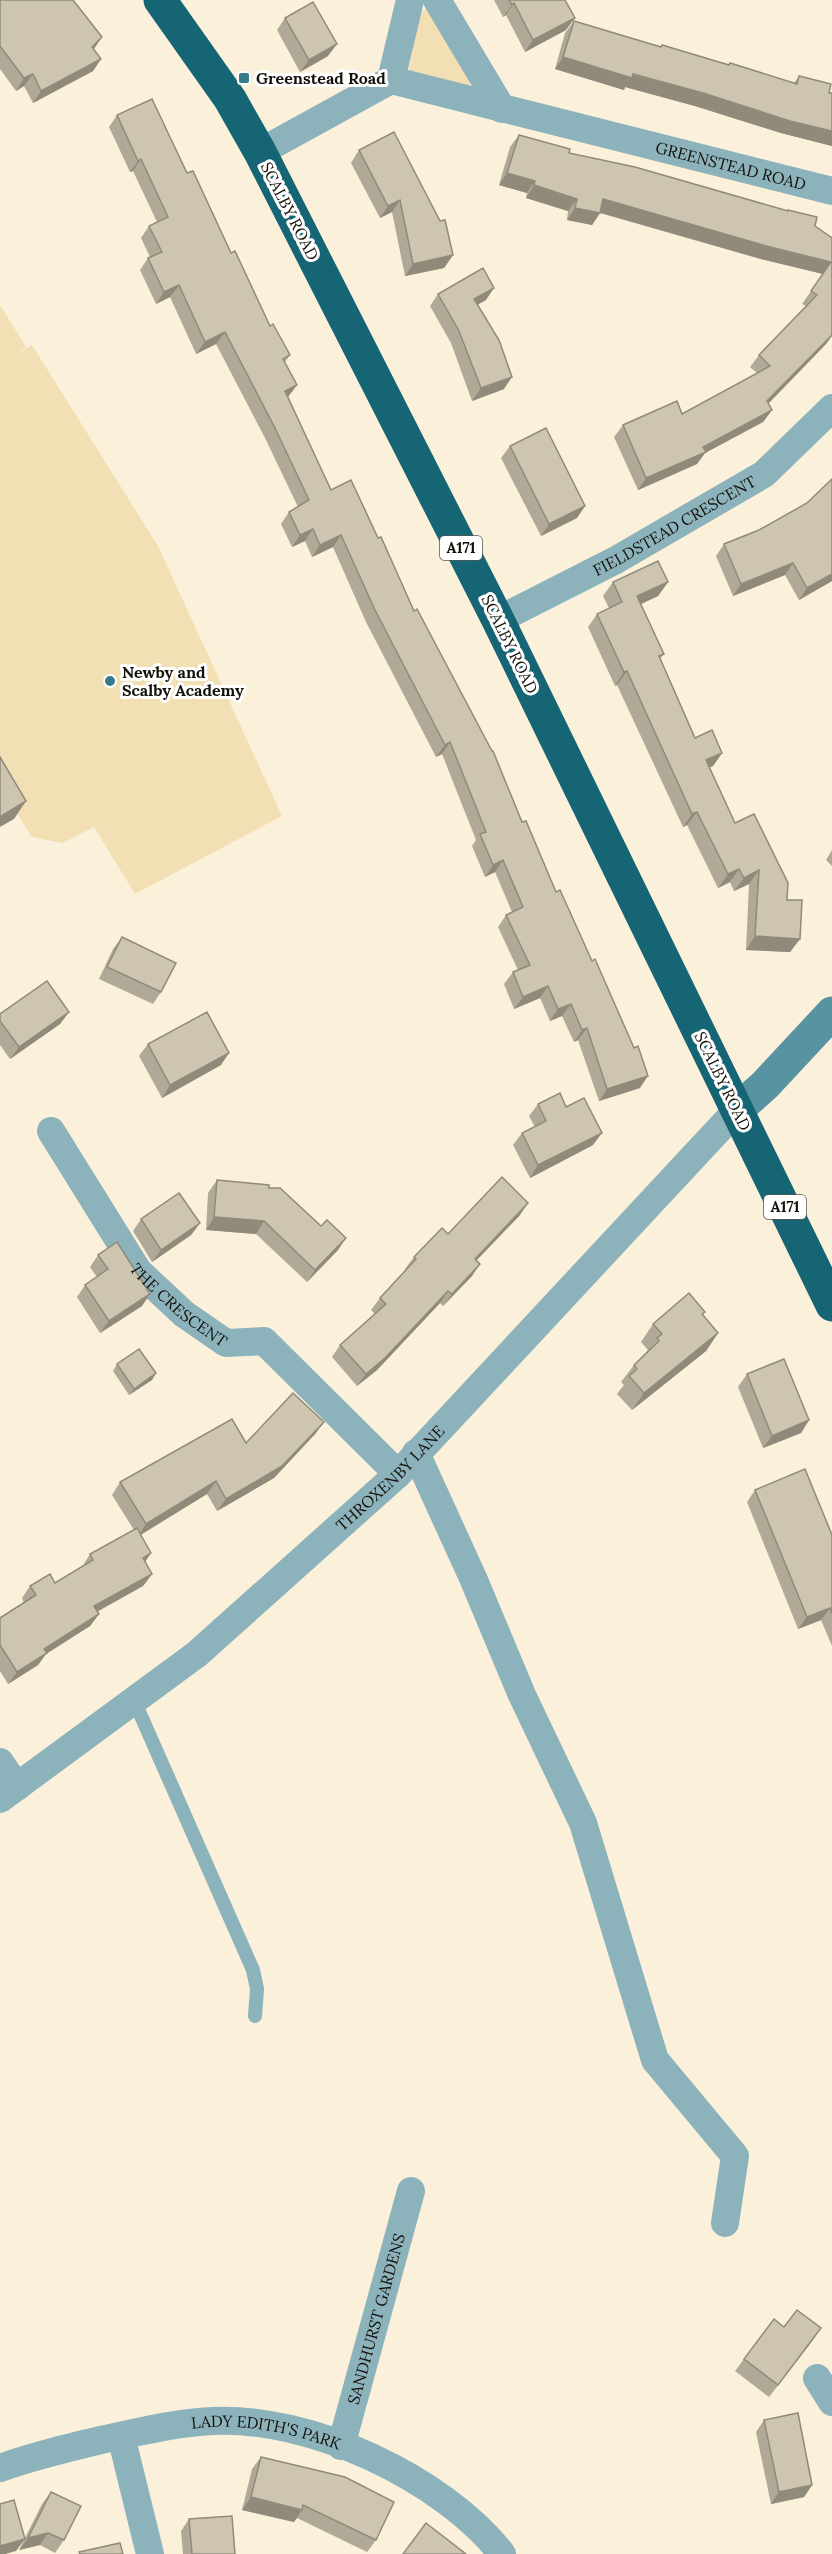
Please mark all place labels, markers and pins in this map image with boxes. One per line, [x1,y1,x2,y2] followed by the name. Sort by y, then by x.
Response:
[256,68,386,88] place label: Greenstead Road
[237,71,251,85] marker: Greenstead Road
[122,662,244,700] place label: Newby and Scalby Academy
[103,674,117,688] marker: Newby and Scalby Academy

